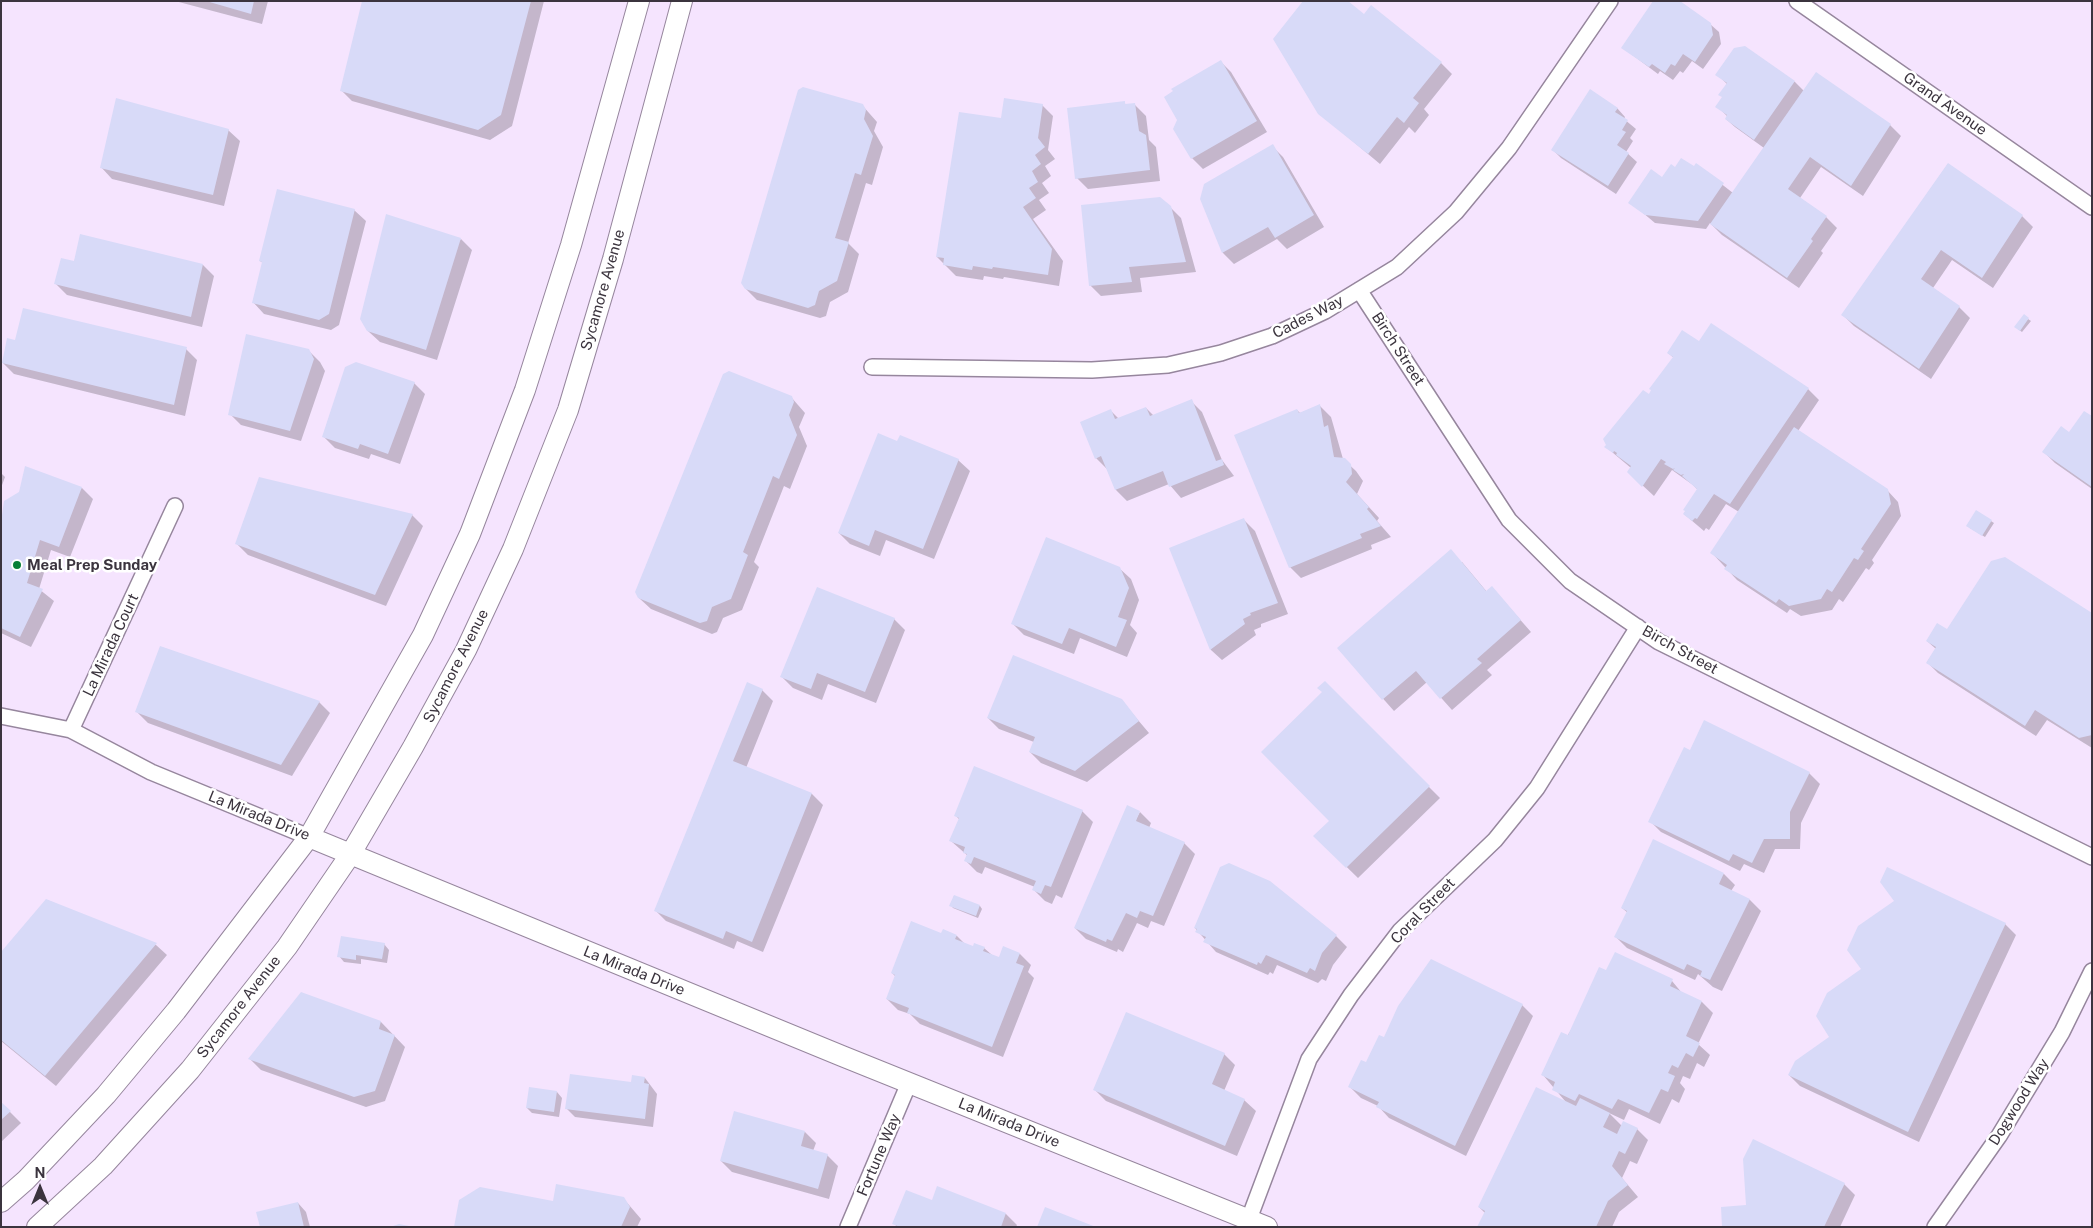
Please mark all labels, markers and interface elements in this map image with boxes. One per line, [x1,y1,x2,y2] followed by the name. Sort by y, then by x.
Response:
[1900,69,1990,139] street label: Grand Avenue
[577,227,629,353] street label: Sycamore Avenue
[1270,292,1346,342] street label: Cades Way
[1368,309,1428,389] street label: Birch Street
[27,556,157,574] place label: Meal Prep Sunday
[11,559,23,571] marker: Meal Prep Sunday
[79,591,143,699] street label: La Mirada Court
[420,606,492,726] street label: Sycamore Avenue
[1639,622,1721,678] street label: Birch Street
[206,787,312,845] street label: La Mirada Drive
[1387,874,1459,948] street label: Coral Street
[581,942,687,1000] street label: La Mirada Drive
[193,952,285,1062] street label: Sycamore Avenue
[1985,1055,2053,1149] street label: Dogwood Way
[956,1094,1062,1152] street label: La Mirada Drive
[854,1111,904,1199] street label: Fortune Way
[15,1163,65,1213] north arrow
[35,1165,45,1181] text: N

